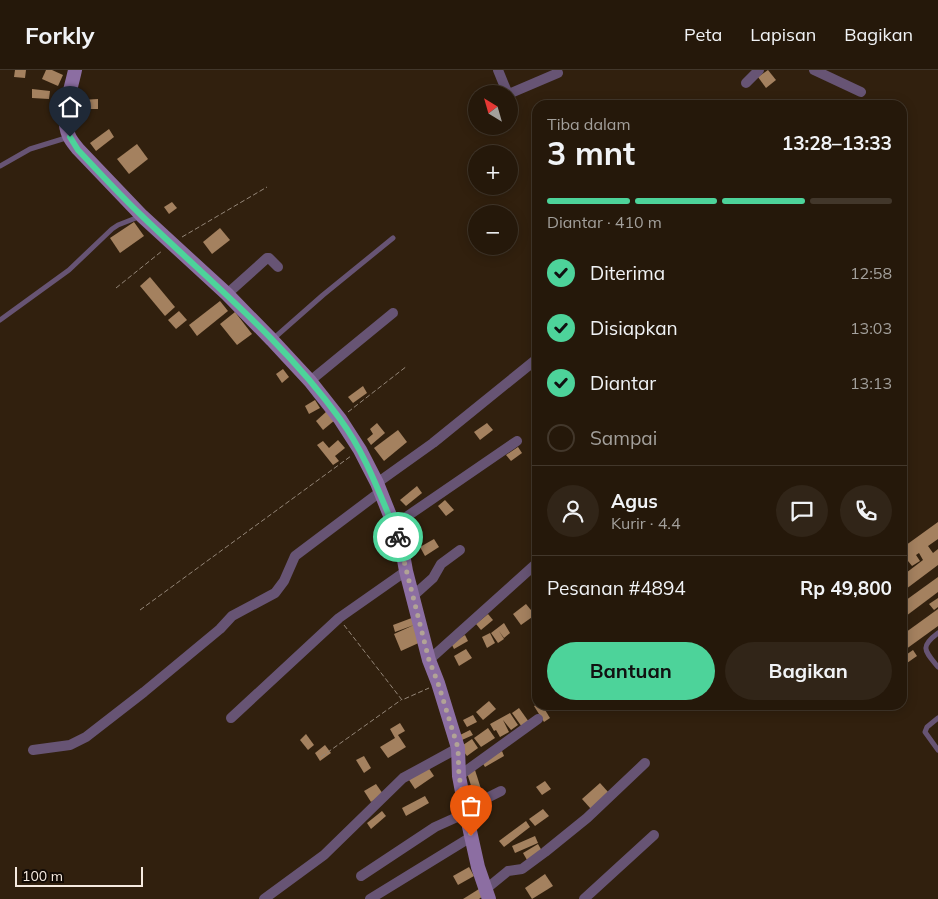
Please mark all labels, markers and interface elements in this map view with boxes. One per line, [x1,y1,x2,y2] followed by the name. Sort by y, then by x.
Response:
[25,20,94,50] text: Forkly
[684,23,722,46] text: Peta
[750,23,816,46] text: Lapisan
[844,23,913,46] text: Bagikan
[468,85,518,135] north arrow
[468,85,518,255] map controls
[49,86,91,137] pin
[56,93,84,121] icon: home
[547,114,631,134] text: Tiba dalam
[782,131,892,155] text: 13:28–13:33
[547,133,635,173] text: 3 mnt
[468,145,518,195] button: +
[468,205,518,255] button: −
[547,212,662,232] text: Diantar · 410 m
[547,259,575,287] icon: check
[590,261,665,285] text: Diterima
[850,263,892,283] text: 12:58
[547,314,575,342] icon: check
[590,316,678,340] text: Disiapkan
[850,318,892,338] text: 13:03
[547,369,575,397] icon: check
[590,371,656,395] text: Diantar
[850,373,892,393] text: 13:13
[590,426,657,450] text: Sampai
[547,485,599,537] button: person
[776,485,828,537] button: chat
[840,485,892,537] button: phone
[611,489,658,513] text: Agus
[373,512,423,562] courier
[611,513,681,533] text: Kurir · 4.4
[384,523,412,551] icon: bike
[547,576,686,600] text: Pesanan #4894
[800,576,892,600] text: Rp 49,800
[547,642,715,700] button: Bantuan
[725,642,892,700] button: Bagikan
[450,785,492,836] pin
[457,792,485,820] icon: bag
[15,864,142,887] scale bar
[22,867,63,885] text: 100 m

